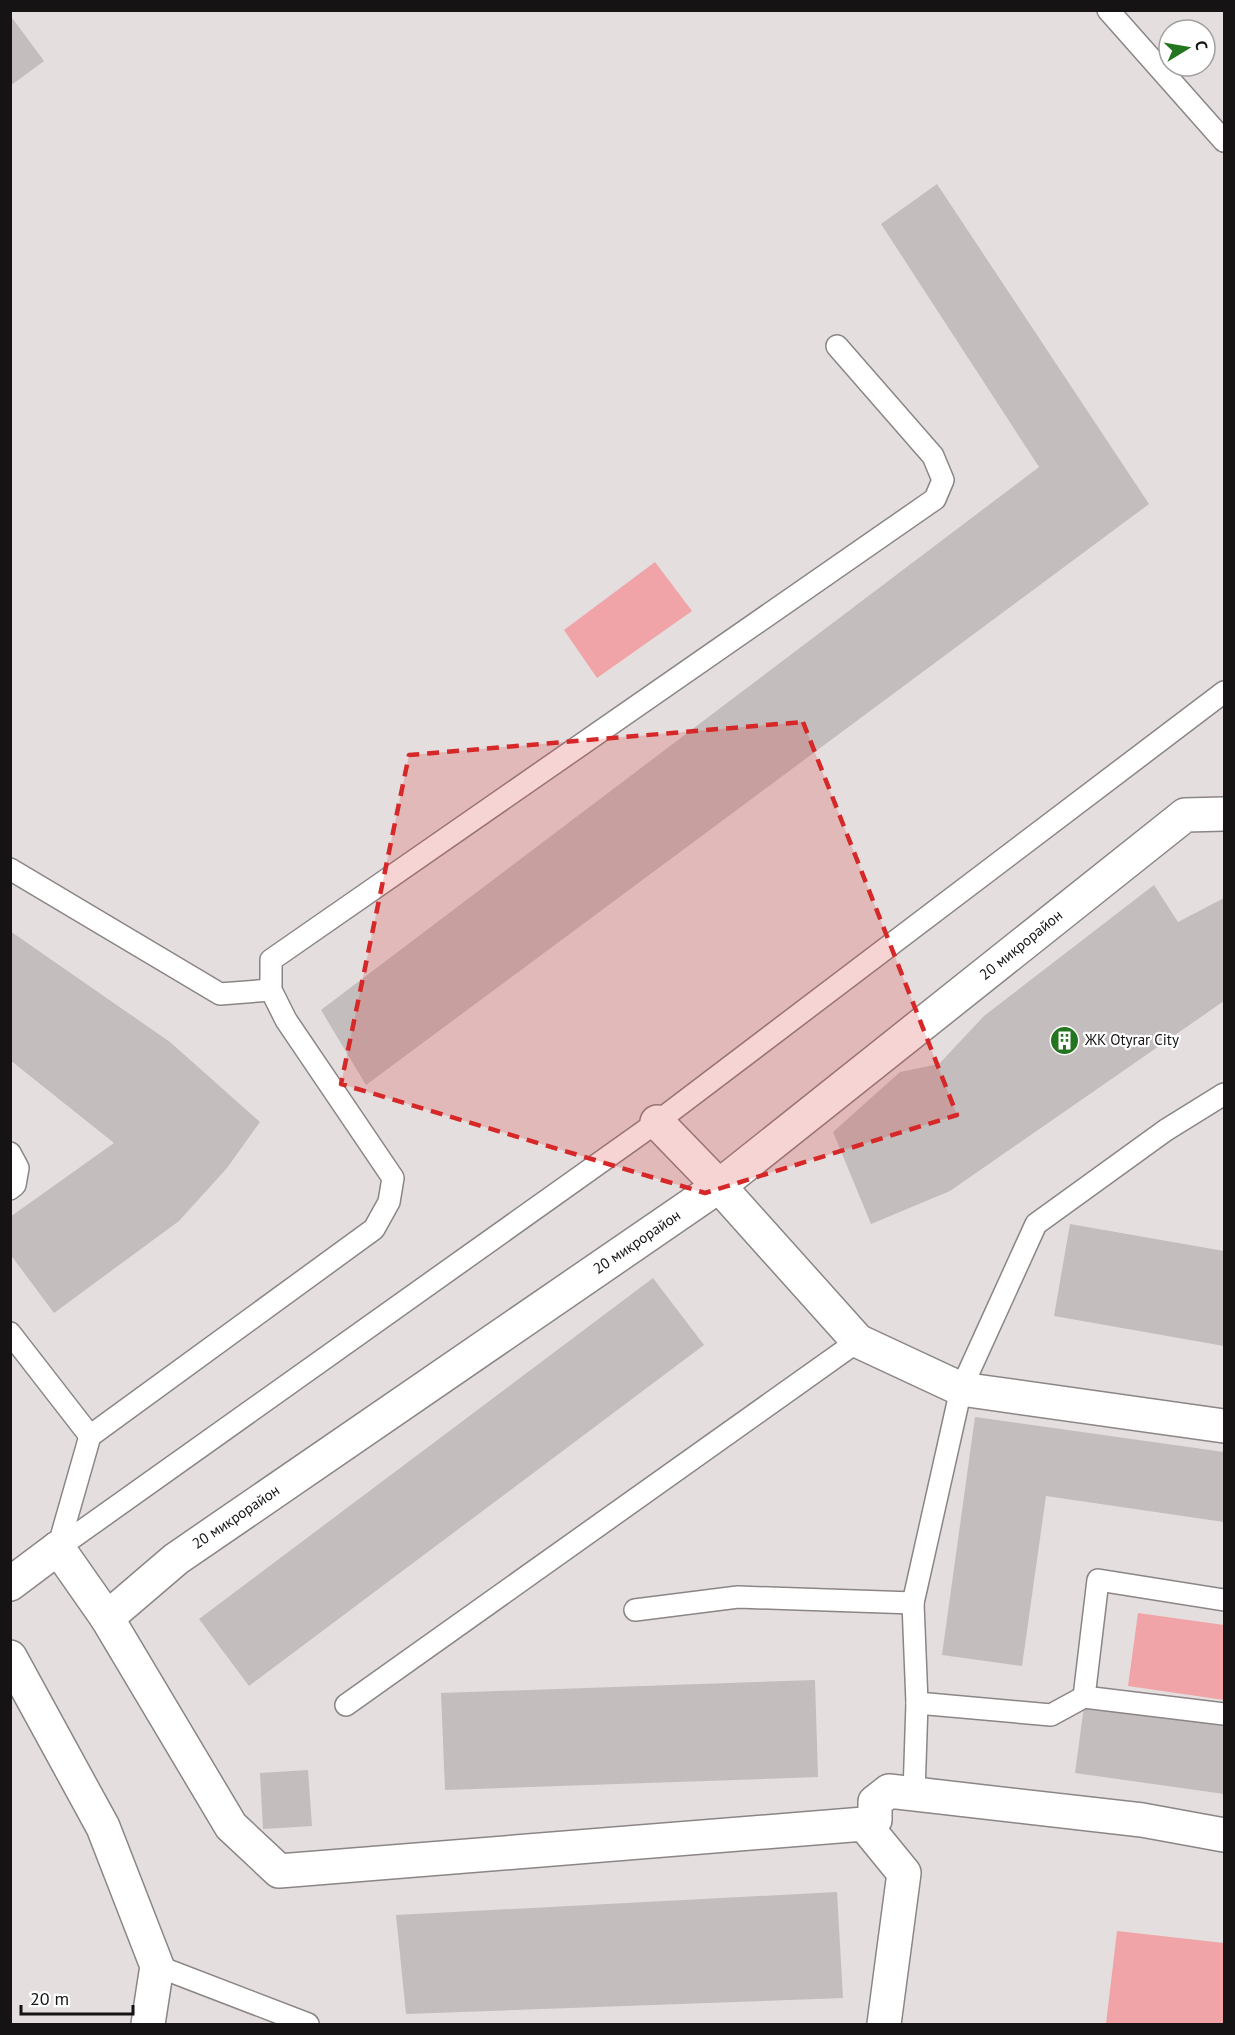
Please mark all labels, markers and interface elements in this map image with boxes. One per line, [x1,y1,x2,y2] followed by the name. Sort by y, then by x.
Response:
[1157,18,1217,78] north arrow
[1191,39,1212,51] text: С
[975,905,1066,984] street label: 20 микрорайон
[1048,1024,1080,1056] building icon: ЖК Otyrar City
[1084,1030,1179,1049] place label: ЖК Otyrar City
[589,1205,684,1278] street label: 20 микрорайон
[188,1480,283,1553] street label: 20 микрорайон
[21,1978,134,2016] scale bar
[30,1987,69,2010] text: 20 m

